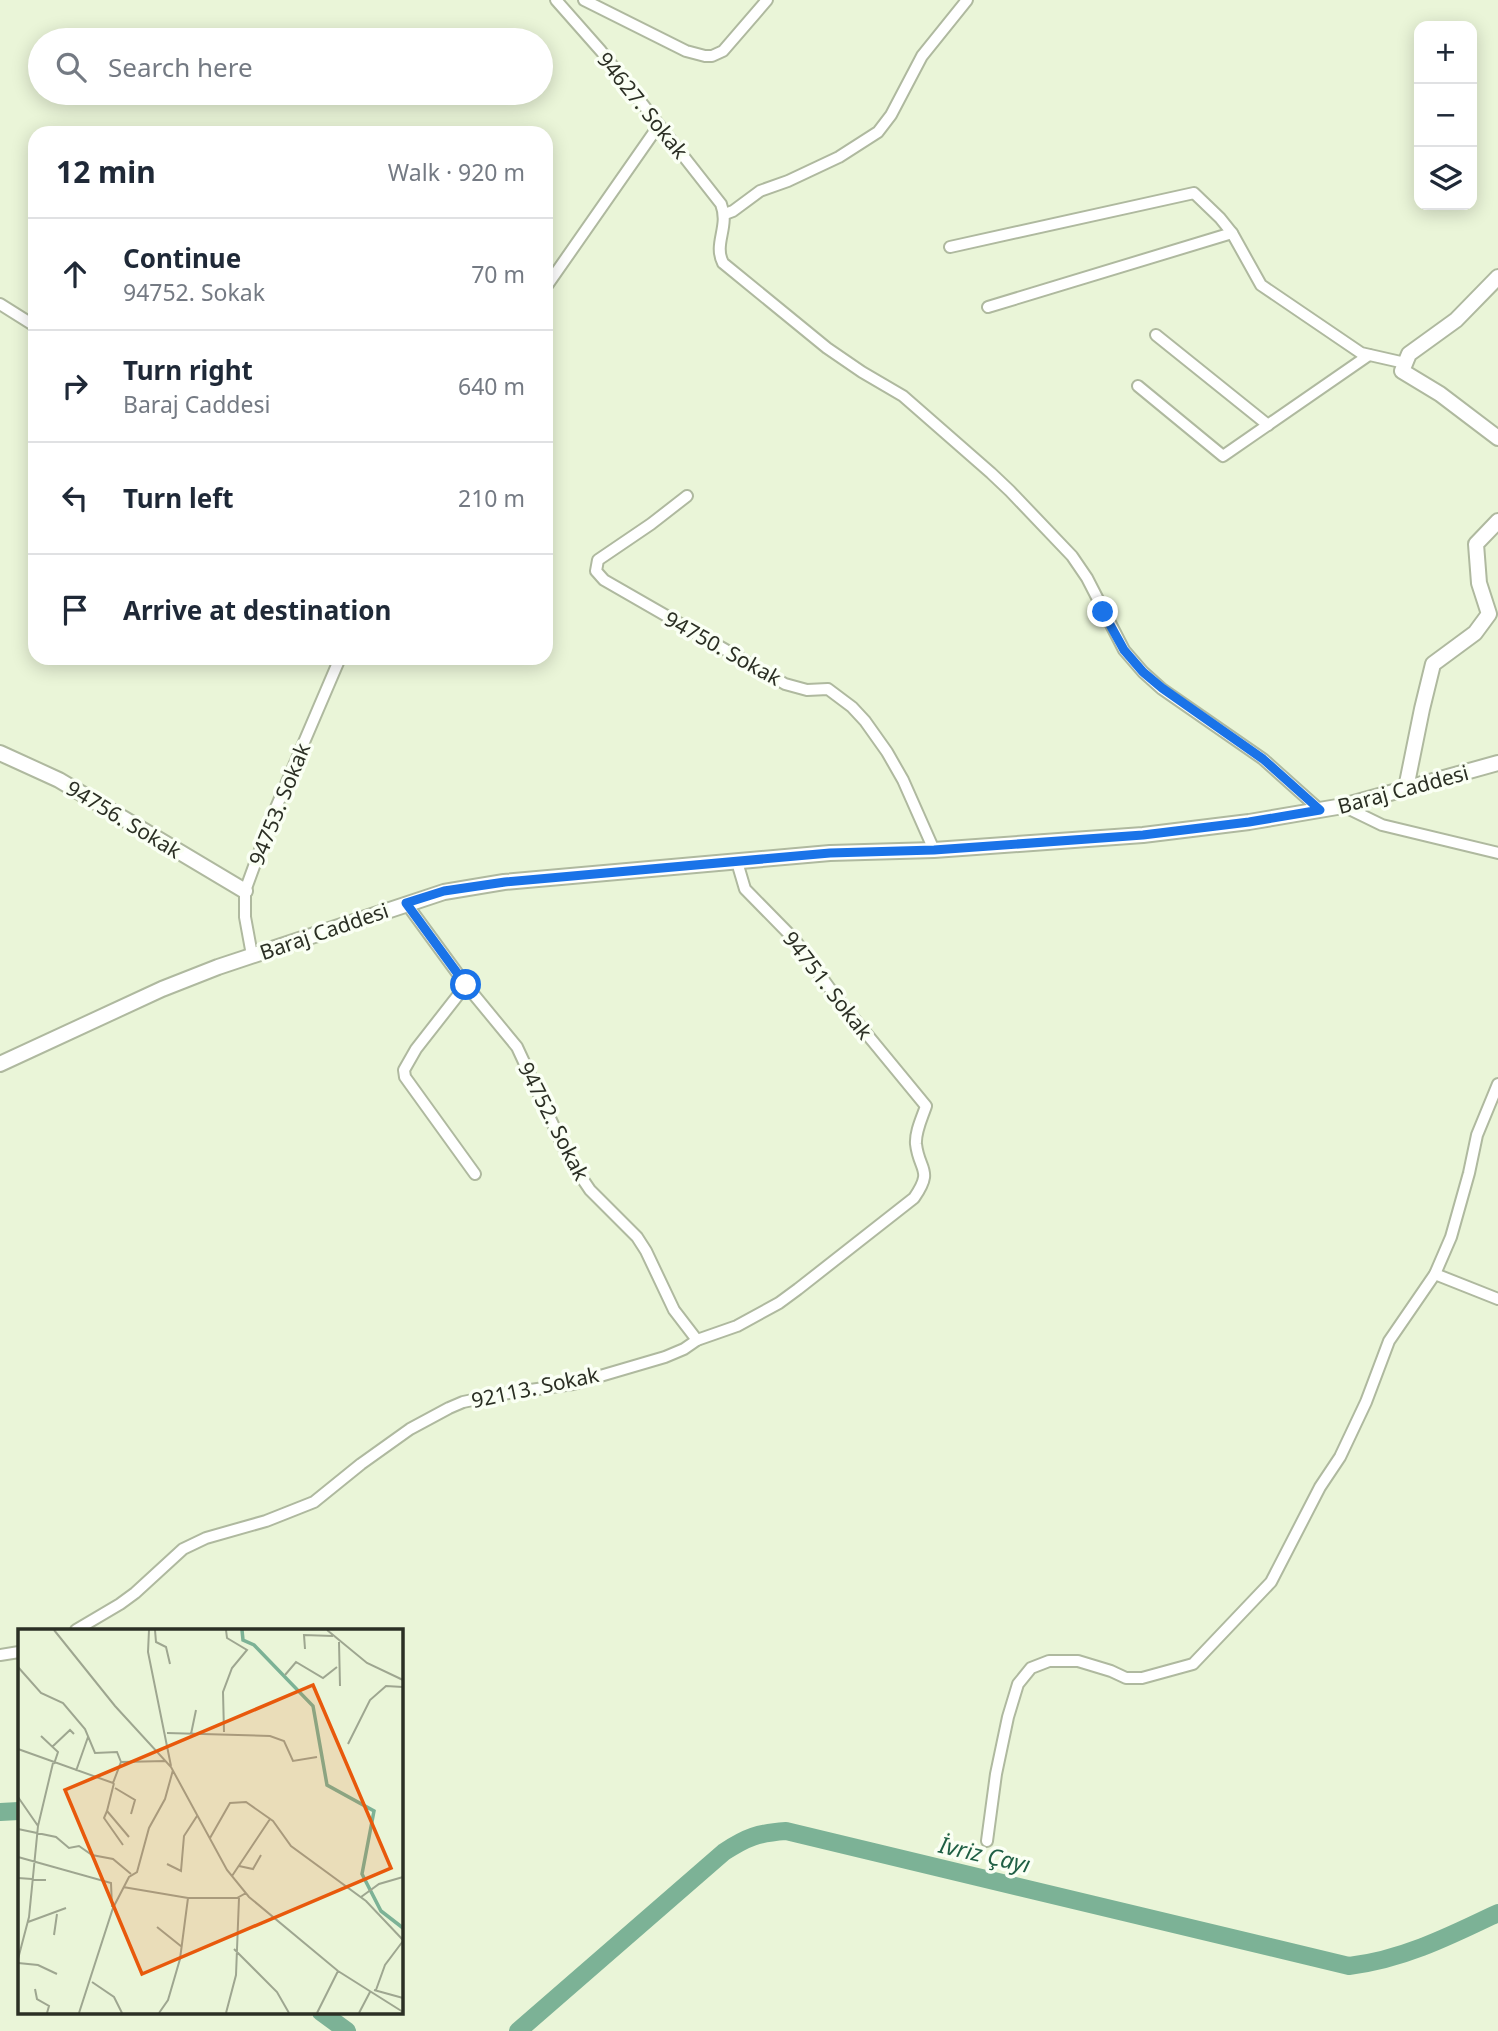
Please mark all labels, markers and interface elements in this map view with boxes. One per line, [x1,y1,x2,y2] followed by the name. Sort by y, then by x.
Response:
[1414,21,1477,210] map controls
[1414,21,1477,84] button: +
[28,28,553,105] search box
[591,46,695,165] street label: 94627. Sokak
[52,48,90,86] icon: search
[108,49,253,85] text: Search here
[1414,84,1477,147] button: −
[1414,147,1477,210] button: layers
[56,151,156,192] text: 12 min
[388,156,525,188] text: Walk · 920 m
[123,240,241,276] text: Continue
[56,255,94,293] icon: ahead
[471,258,525,290] text: 70 m
[123,276,265,308] text: 94752. Sokak
[123,352,253,388] text: Turn right
[56,367,94,405] icon: right
[458,370,525,402] text: 640 m
[123,388,270,420] text: Baraj Caddesi
[56,479,94,517] icon: left
[123,480,234,516] text: Turn left
[458,482,525,514] text: 210 m
[56,591,94,629] icon: arrive
[123,592,392,628] text: Arrive at destination
[1087,596,1118,627] route end
[660,604,787,692] street label: 94750. Sokak
[242,738,317,869] street label: 94753. Sokak
[1334,758,1472,820] street label: Baraj Caddesi
[61,774,187,865] street label: 94756. Sokak
[256,896,392,966] street label: Baraj Caddesi
[777,925,879,1045] street label: 94751. Sokak
[450,969,481,1000] route start
[512,1057,596,1186] street label: 94752. Sokak
[469,1360,602,1414] street label: 92113. Sokak
[18,1629,402,2014] inset map
[935,1828,1034,1880] water label: İvriz Çayı

